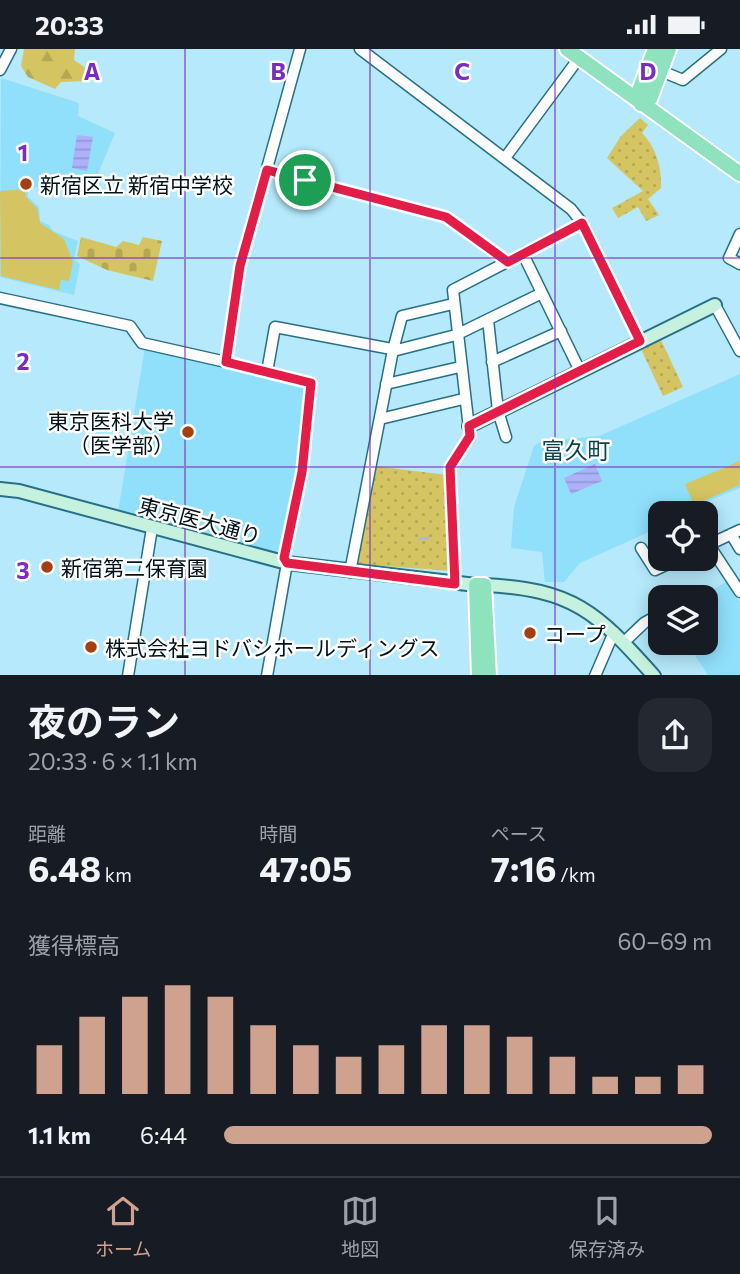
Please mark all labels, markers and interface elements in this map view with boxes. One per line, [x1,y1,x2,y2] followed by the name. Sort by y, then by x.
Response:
[35,9,104,40] text: 20:33
[84,57,101,85] text: A
[270,57,286,85] text: B
[454,57,470,85] text: C
[640,57,657,85] text: D
[18,138,28,166] text: 1
[275,150,335,210] pin
[286,161,324,199] icon: arrive
[40,172,233,197] place label: 新宿区立 新宿中学校
[18,176,34,192] marker: 新宿区立 新宿中学校
[16,347,30,375] text: 2
[48,408,174,457] place label: 東京医科大学 （医学部）
[180,424,196,440] marker: 東京医科大学 （医学部）
[542,436,611,464] district label: 富久町
[136,492,264,548] street label: 東京医大通り
[648,501,718,655] map controls
[648,501,718,571] button: locate
[61,555,208,580] place label: 新宿第二保育園
[16,556,30,584] text: 3
[39,559,55,575] marker: 新宿第二保育園
[648,585,718,655] button: layers
[544,621,606,646] place label: コープ
[522,625,538,641] marker: コープ
[105,635,440,660] place label: 株式会社ヨドバシホールディングス
[83,639,99,655] marker: 株式会社ヨドバシホールディングス
[28,697,180,744] text: 夜のラン
[638,698,712,772] button: share
[28,747,198,775] text: 20:33 · 6 × 1.1 km
[28,822,66,845] text: 距離
[259,822,297,845] text: 時間
[491,822,547,845] text: ペース
[28,846,101,889] text: 6.48
[259,846,352,889] text: 47:05
[491,846,557,889] text: 7:16
[101,863,132,886] text: km
[557,863,596,886] text: /km
[617,927,712,955] text: 60–69 m
[28,931,120,959] text: 獲得標高
[28,1121,91,1149] text: 1.1 km
[140,1121,187,1149] text: 6:44
[95,1192,151,1261] tab: ホーム
[341,1192,379,1261] tab: 地図
[569,1192,645,1261] tab: 保存済み

